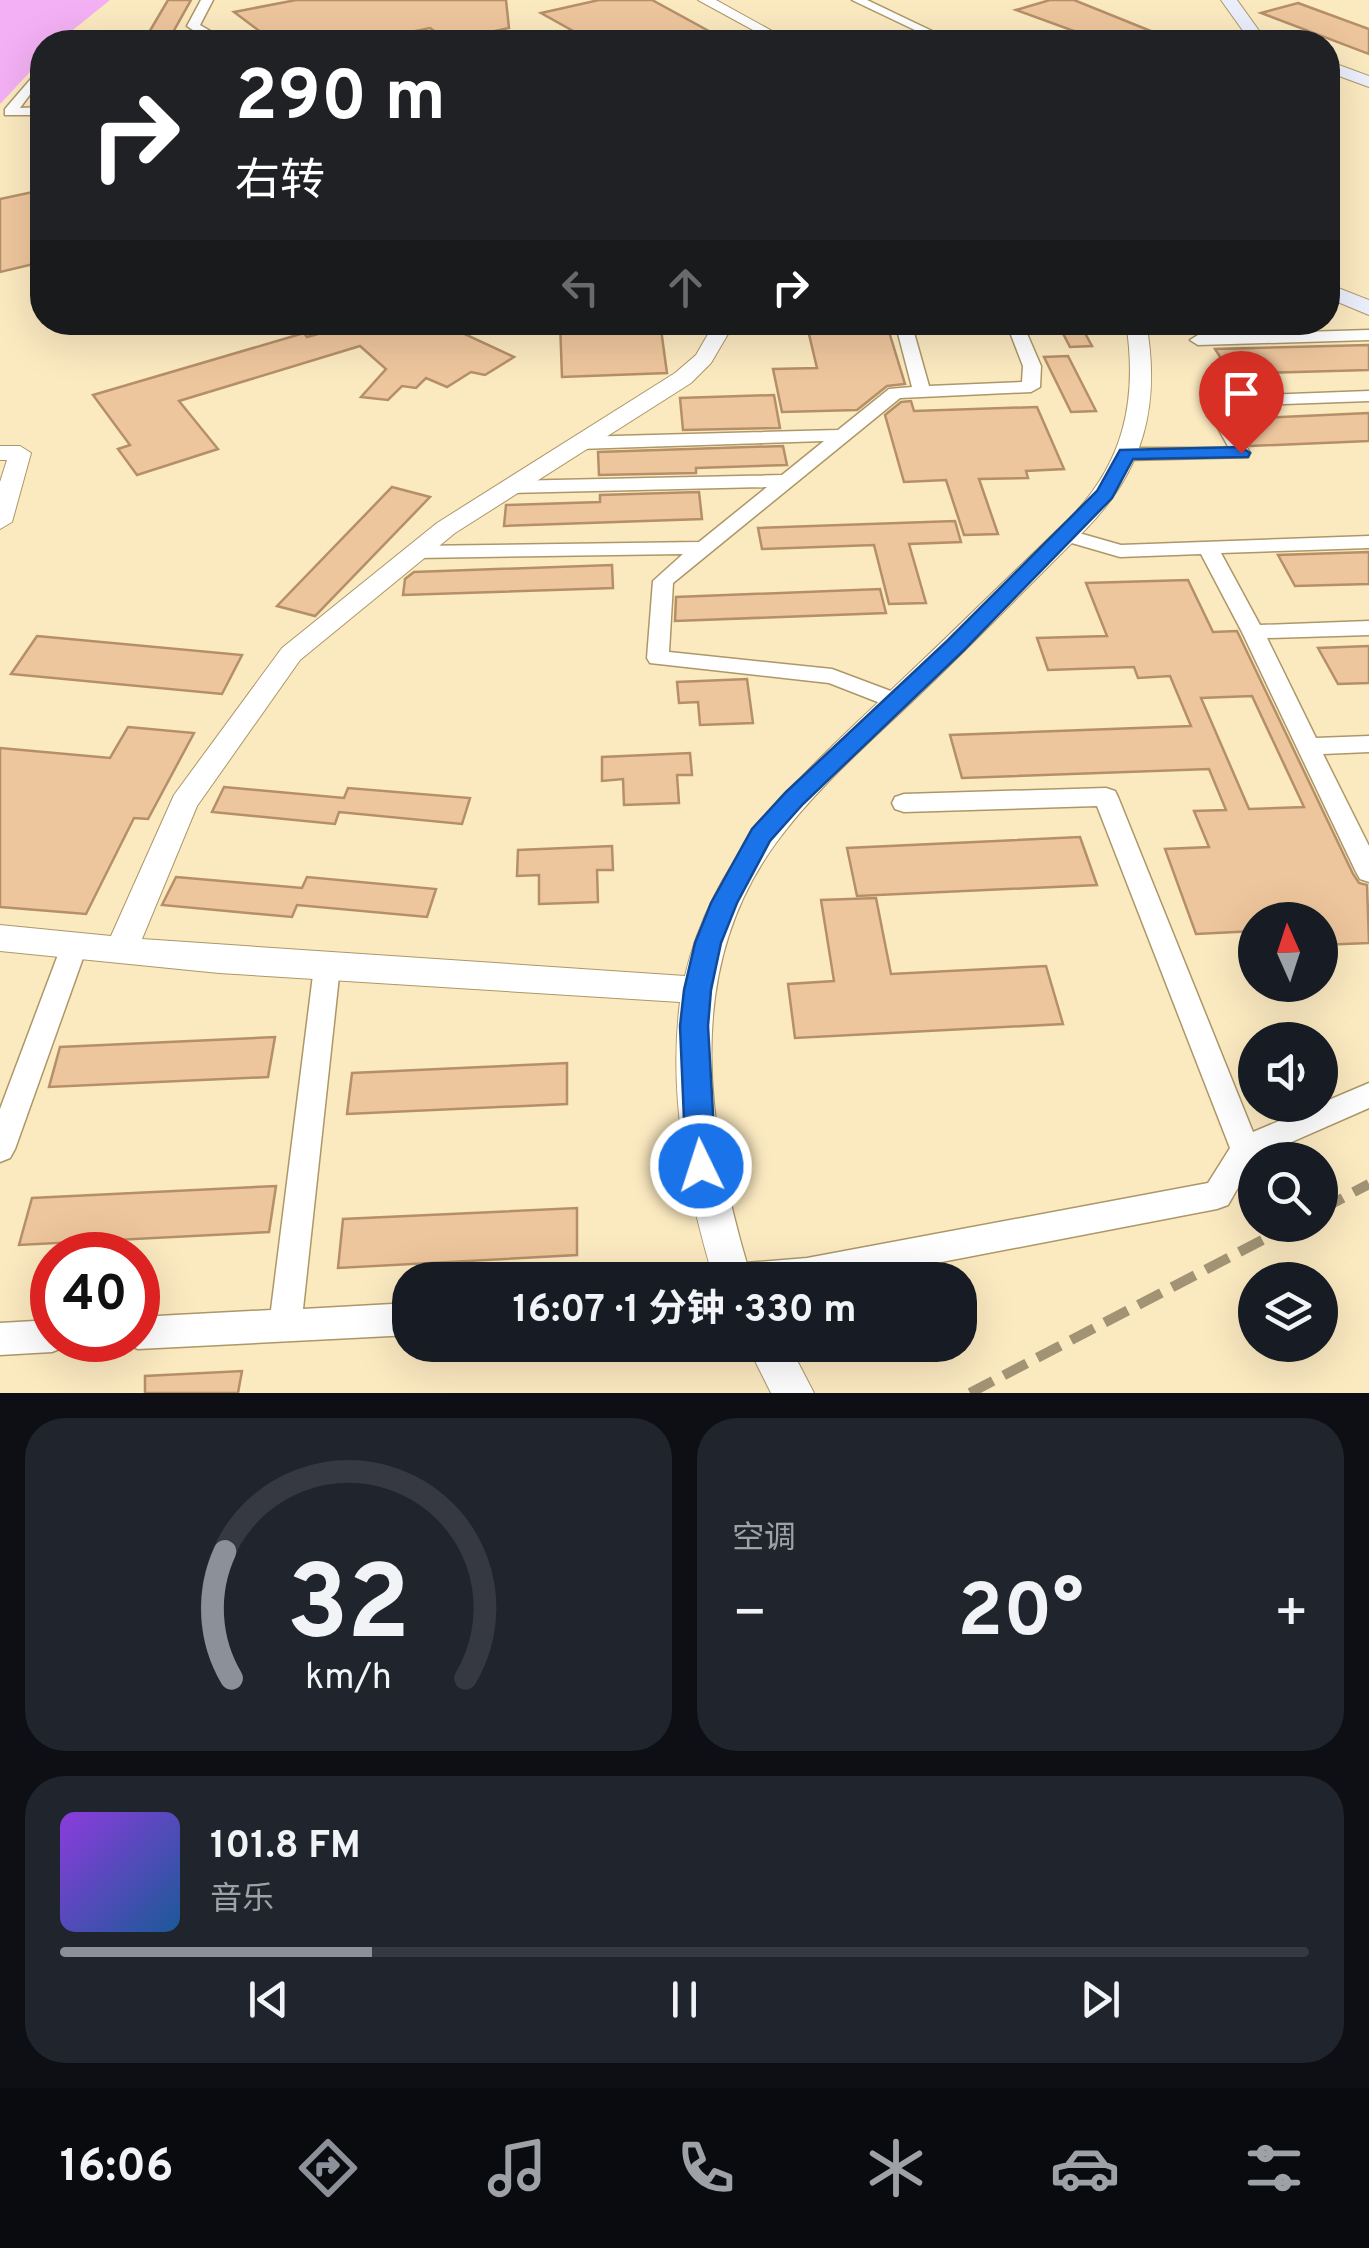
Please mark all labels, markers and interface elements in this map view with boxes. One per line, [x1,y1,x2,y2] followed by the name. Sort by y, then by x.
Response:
[235,56,446,145] text: 290 m
[70,70,200,200] icon: right
[235,155,325,212] text: 右转
[553,260,608,315] icon: left
[658,260,713,315] icon: ahead
[763,260,818,315] icon: right
[1199,351,1284,454] pin
[1214,366,1269,421] icon: arrive
[1238,902,1338,1002] north arrow
[1238,902,1338,1362] map controls
[1238,1022,1338,1122] button: sound
[649,1114,753,1218] position arrow
[1238,1142,1338,1242] button: search
[30,1232,160,1362] speed limit sign: 40
[1238,1262,1338,1362] button: layers
[513,1287,856,1336] text: 16:07 · 1 分钟 · 330 m
[732,1520,796,1560] text: 空调
[287,1544,410,1676] text: 32
[957,1568,1084,1663] text: 20°
[732,1581,767,1651] text: −
[1274,1581,1309,1651] text: +
[305,1656,392,1702] text: km/h
[210,1823,361,1872] text: 101.8 FM
[210,1881,274,1921] text: 音乐
[241,1972,296,2027] icon: previous
[657,1972,712,2027] icon: pause
[1073,1972,1128,2027] icon: next
[293,2133,363,2203] icon: directions
[482,2133,552,2203] icon: music
[671,2133,741,2203] icon: phone
[861,2133,931,2203] icon: climate
[1050,2133,1120,2203] icon: car
[1239,2133,1309,2203] icon: filters
[60,2140,173,2197] text: 16:06

